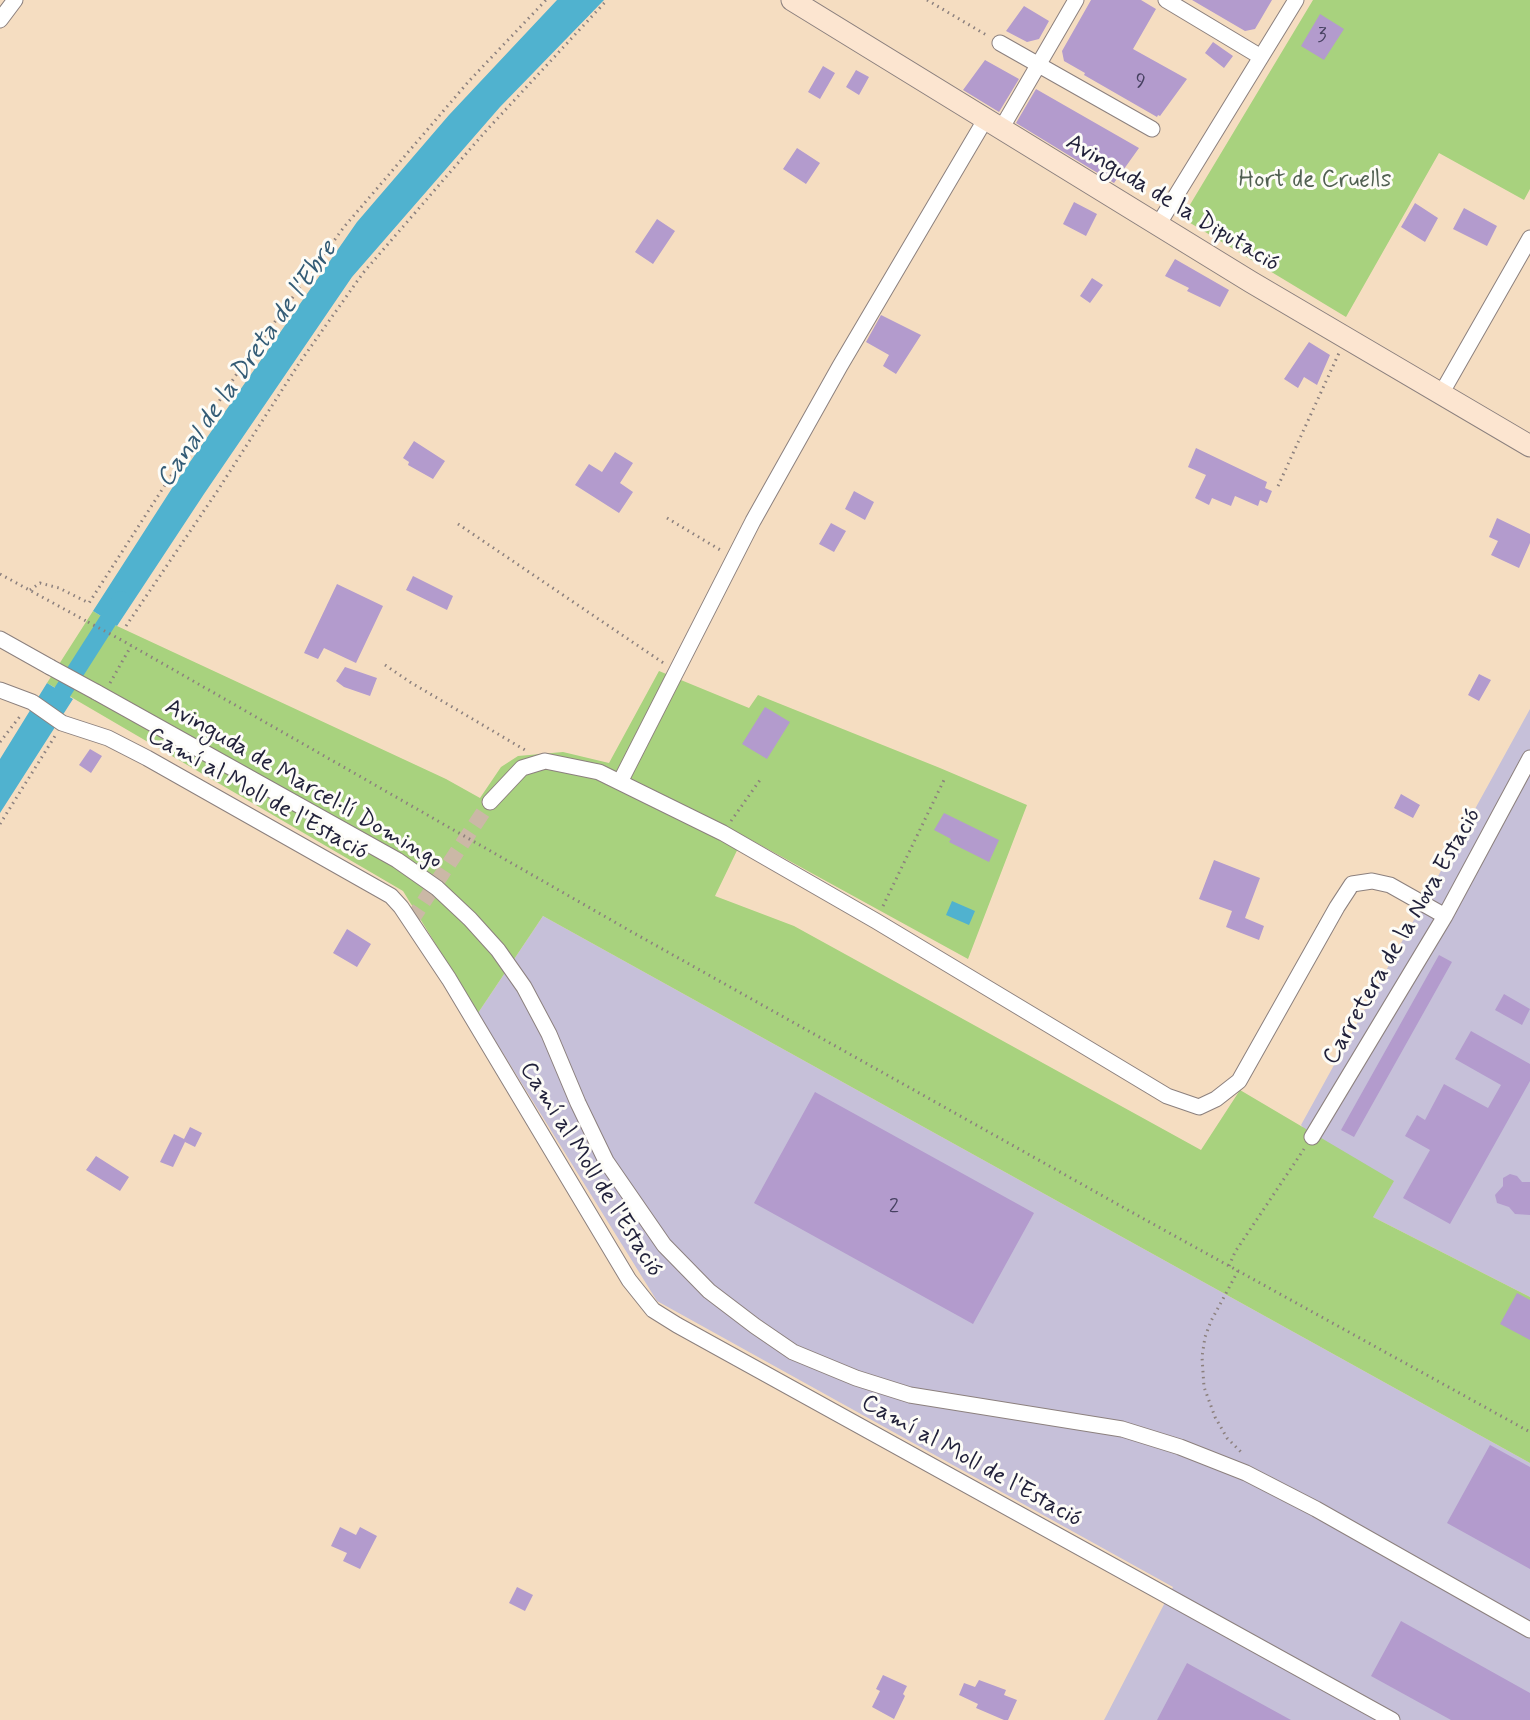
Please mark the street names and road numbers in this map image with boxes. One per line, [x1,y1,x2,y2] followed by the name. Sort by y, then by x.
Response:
[1060,129,1284,279] street label: Avinguda de la Diputació
[159,694,447,876] street label: Avinguda de Marcel·lí Domingo
[142,722,372,868] street label: Camí al Moll de l'Estació
[1318,804,1488,1070] street label: Carretera de la Nova Estació
[512,1057,668,1283] street label: Camí al Moll de l'Estació
[856,1389,1086,1535] street label: Camí al Moll de l'Estació

